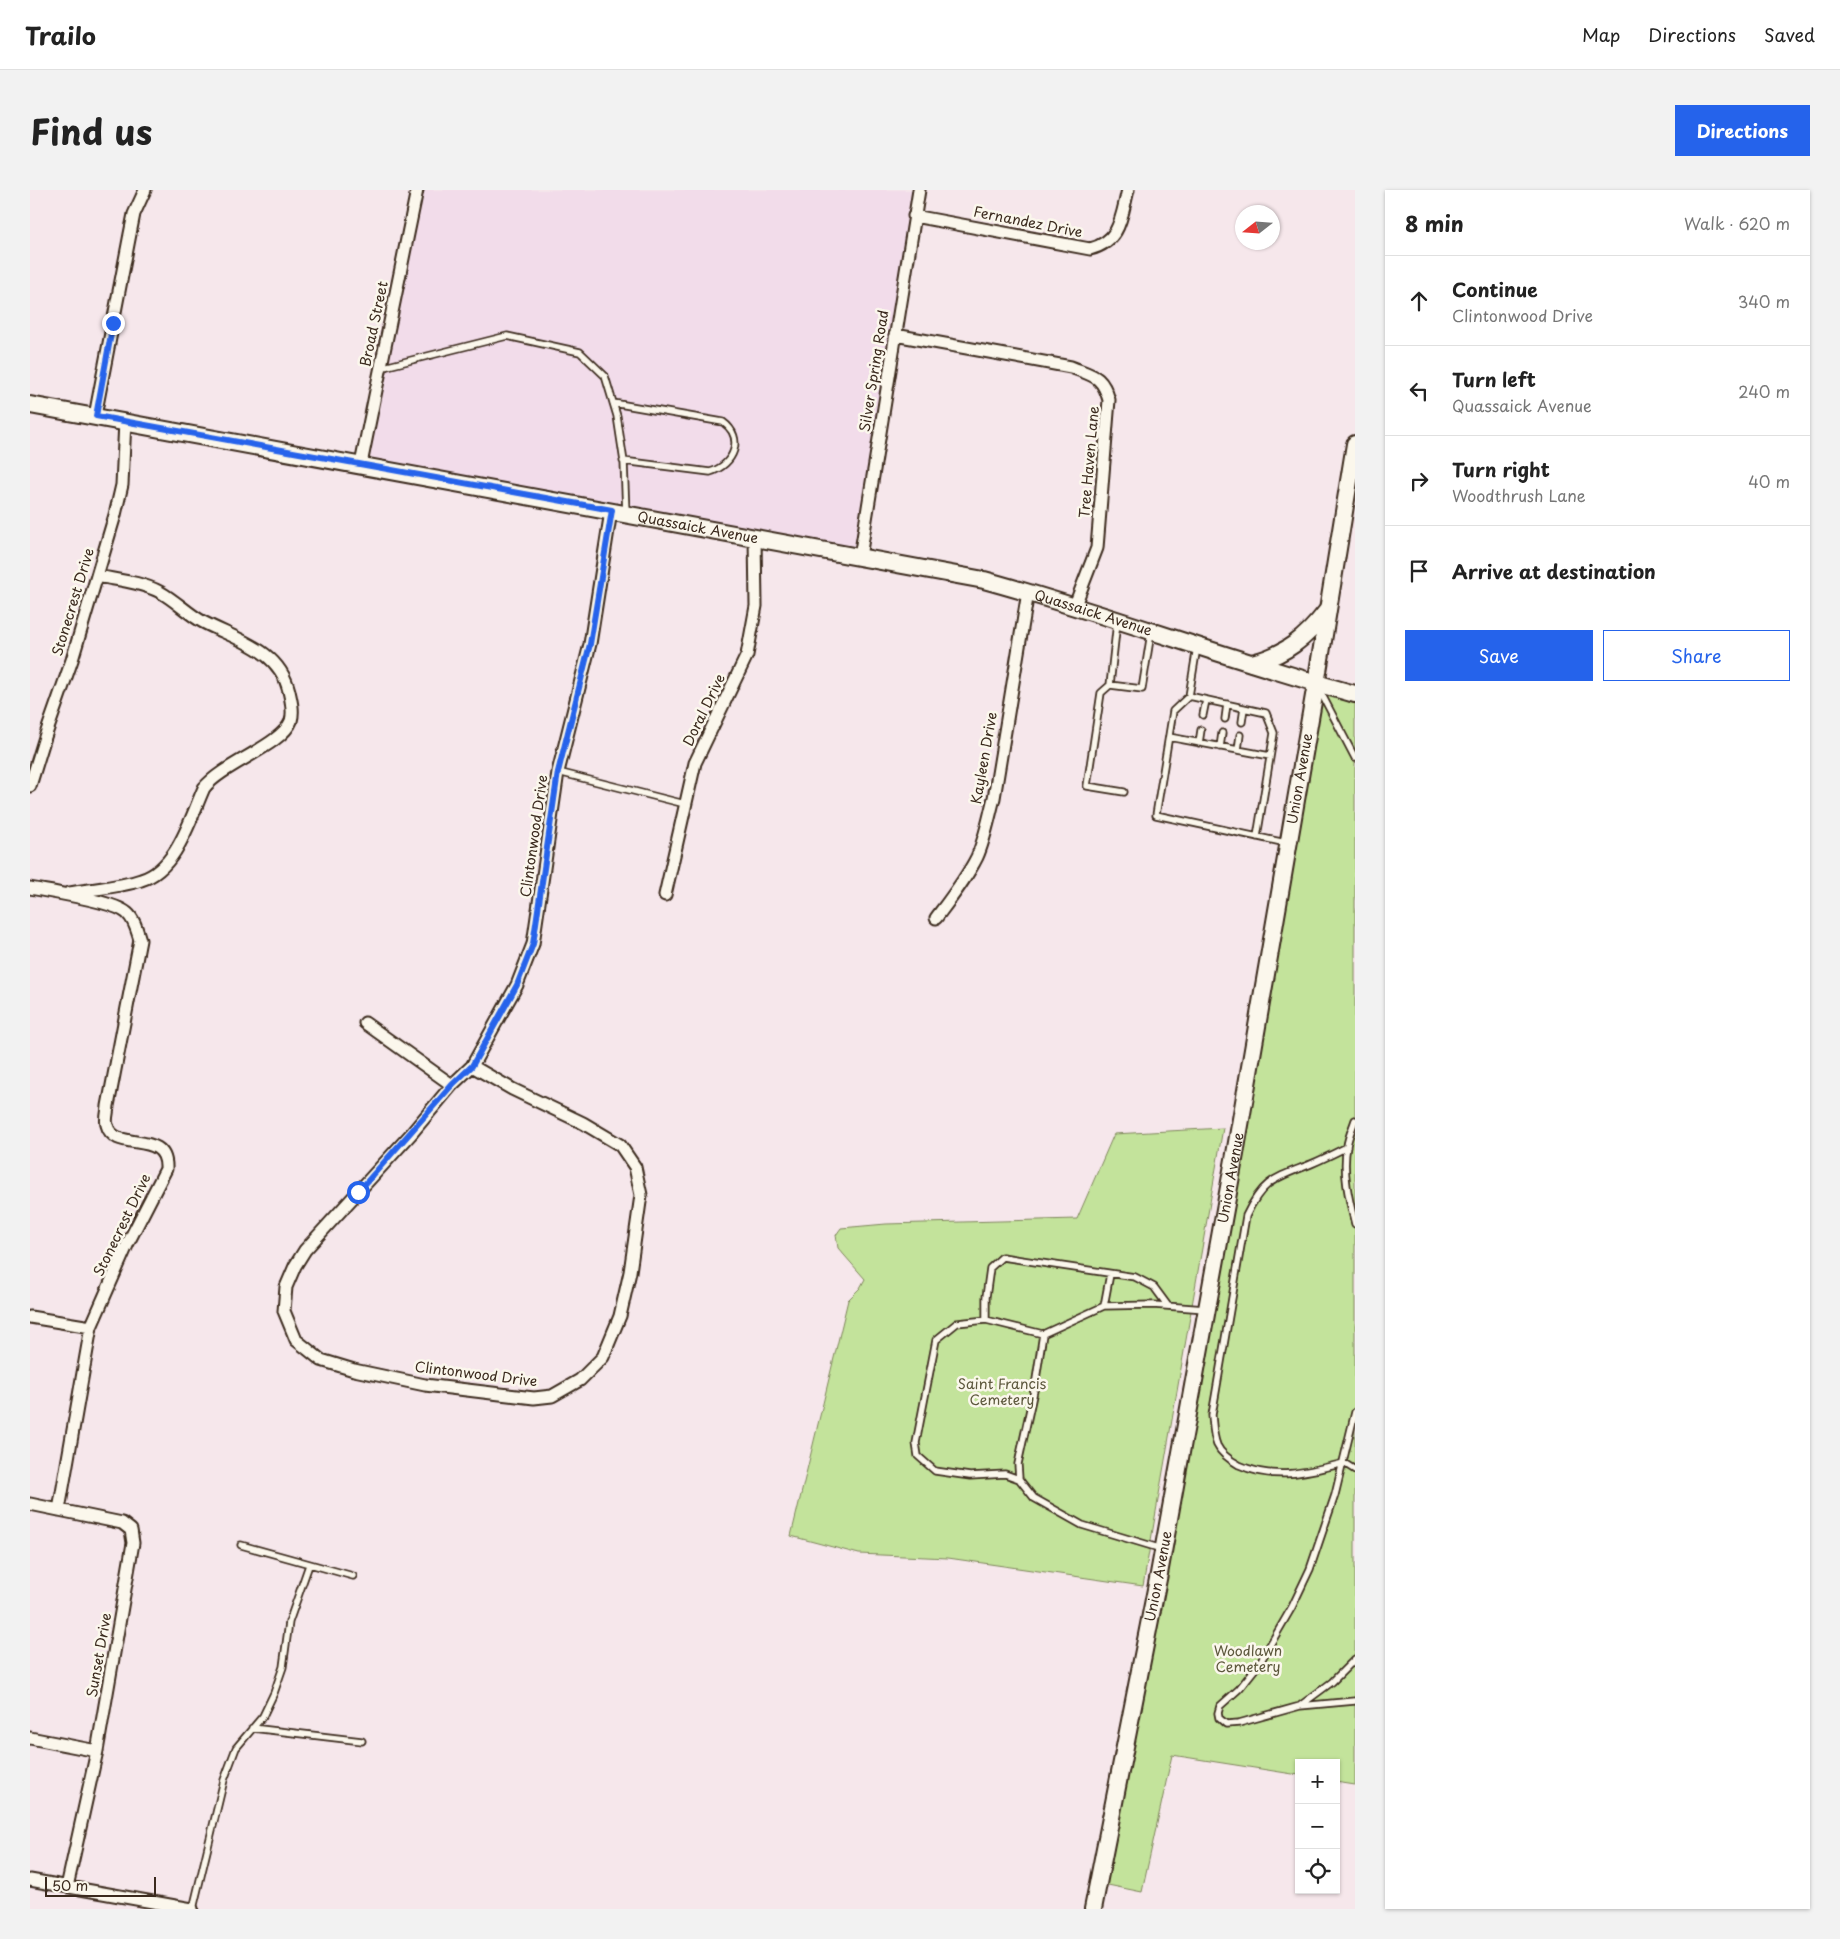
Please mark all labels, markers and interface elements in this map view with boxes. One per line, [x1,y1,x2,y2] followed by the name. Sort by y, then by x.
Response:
[25,17,96,53] text: Trailo
[1582,21,1620,48] text: Map
[1648,21,1736,48] text: Directions
[1764,21,1815,48] text: Saved
[30,104,152,157] text: Find us
[1675,105,1810,156] button: Directions
[972,201,1084,242] street label: Fernandez Drive
[1235,205,1280,250] north arrow
[1405,207,1464,239] text: 8 min
[1684,211,1790,235] text: Walk · 620 m
[1452,275,1538,303] text: Continue
[354,279,393,369] street label: Broad Street
[1405,287,1433,315] icon: ahead
[1738,289,1790,313] text: 340 m
[1452,303,1593,327] text: Clintonwood Drive
[854,308,894,433] street label: Silver Spring Road
[102,312,125,335] route end
[1452,365,1536,393] text: Turn left
[1405,377,1433,405] icon: left
[1738,379,1790,403] text: 240 m
[1452,393,1592,417] text: Quassaick Avenue
[1073,405,1104,519] street label: Tree Haven Lane
[1452,455,1550,483] text: Turn right
[1405,467,1433,495] icon: right
[1748,469,1790,493] text: 40 m
[1452,483,1586,507] text: Woodthrush Lane
[636,506,760,548] street label: Quassaick Avenue
[46,545,99,658] street label: Stonecrest Drive
[1405,557,1433,585] icon: arrive
[1452,557,1656,585] text: Arrive at destination
[1032,584,1155,641] street label: Quassaick Avenue
[1405,630,1593,681] button: Save
[1603,630,1790,681] button: Share
[677,670,730,749] street label: Doral Drive
[965,710,1002,806] street label: Kayleen Drive
[1281,731,1317,826] street label: Union Avenue
[515,773,552,898] street label: Clintonwood Drive
[1212,1130,1249,1225] street label: Union Avenue
[88,1170,156,1280] street label: Stonecrest Drive
[347,1181,370,1204] route start
[414,1356,539,1391] street label: Clintonwood Drive
[958,1373,1046,1410] park label: Saint Francis Cemetery
[1139,1529,1177,1624] street label: Union Avenue
[81,1611,116,1699] street label: Sunset Drive
[1214,1640,1282,1677] park label: Woodlawn Cemetery
[1295,1759,1340,1894] map controls
[1295,1759,1340,1804] button: +
[1295,1804,1340,1849] button: −
[1295,1849,1340,1894] button: locate
[45,1874,156,1897] scale bar
[52,1875,88,1896] text: 50 m

